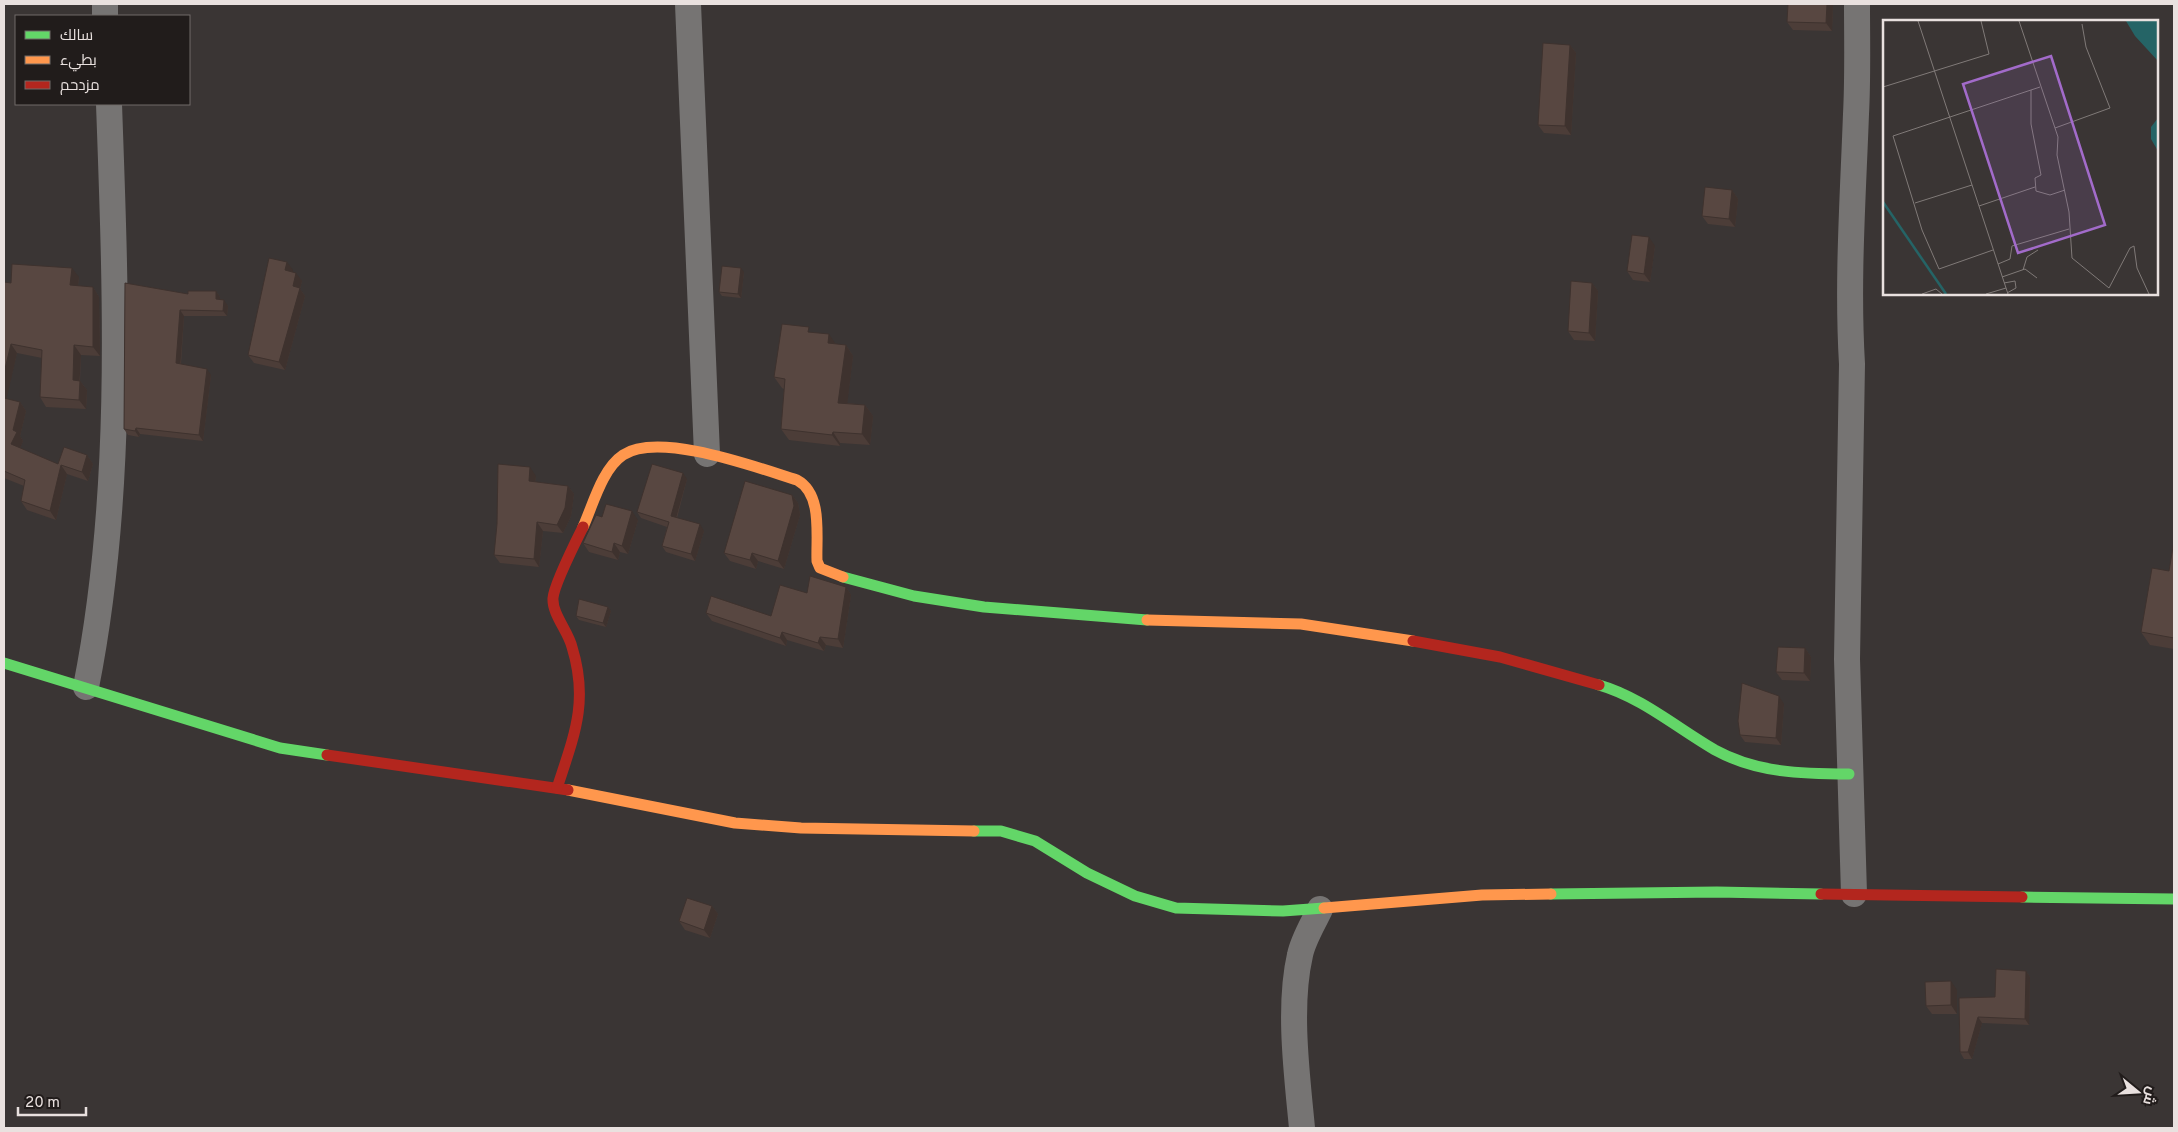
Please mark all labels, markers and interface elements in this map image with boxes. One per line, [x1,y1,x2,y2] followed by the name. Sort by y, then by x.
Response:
[15,15,190,105] legend
[1883,20,2158,295] inset map
[60,27,93,46] text: سالك
[60,52,97,72] text: بطيء
[60,77,100,96] text: مزدحم
[2113,1067,2163,1117] north arrow
[18,1084,85,1116] scale bar
[2138,1084,2161,1107] text: ش
[25,1094,60,1113] text: 20 m

